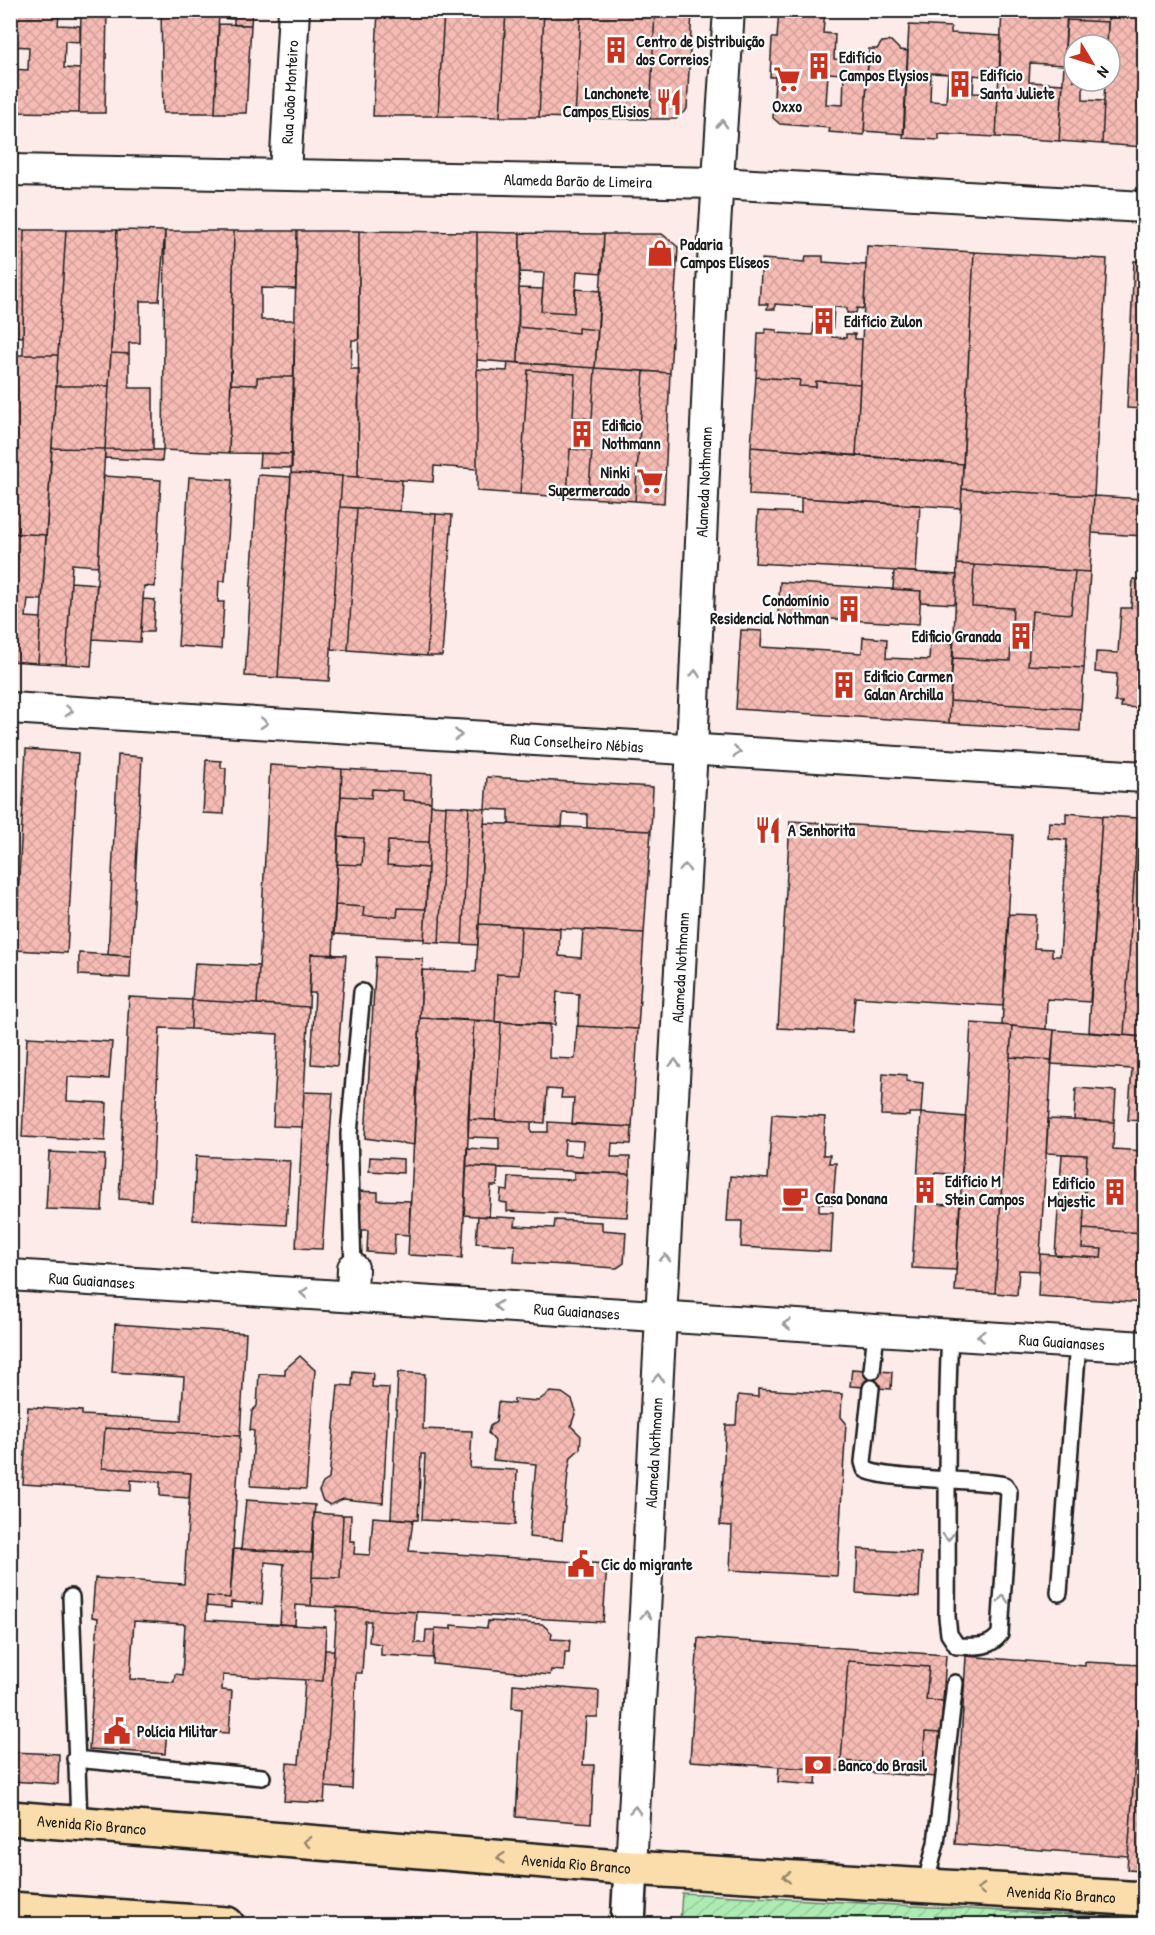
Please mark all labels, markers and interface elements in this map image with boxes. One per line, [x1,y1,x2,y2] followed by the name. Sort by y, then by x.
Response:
[636,30,765,70] place label: Centro de Distribuição dos Correios
[1062,33,1122,93] north arrow
[601,35,631,65] building icon: Centro de Distribuição dos Correios
[276,39,303,145] street label: Rua João Monteiro
[839,46,929,87] place label: Edifício Campos Elysios
[804,51,834,81] building icon: Edifício Campos Elysios
[1092,62,1115,83] text: N
[772,64,802,94] supermarket icon: Oxxo
[980,64,1055,104] place label: Edifício Santa Juliete
[945,69,975,99] building icon: Edifício Santa Juliete
[563,82,650,123] place label: Lanchonete Campos Elisios
[654,87,684,117] restaurant icon: Lanchonete Campos Elisios
[772,95,802,117] place label: Oxxo
[715,120,728,129] one-way arrow
[504,168,652,193] street label: Alameda Barão de Limeira
[680,233,770,274] place label: Padaria Campos Elíseos
[645,238,675,268] shop icon: Padaria Campos Elíseos
[809,306,839,336] building icon: Edifício Zulon
[844,310,923,332] place label: Edifício Zulon
[602,414,661,454] place label: Edificio Nothmann
[567,419,597,449] building icon: Edificio Nothmann
[690,426,717,538] street label: Alameda Nothmann
[548,461,631,502] place label: Ninki Supermercado
[635,466,665,496] supermarket icon: Ninki Supermercado
[710,589,830,629] place label: Condomínio Residencial Nothman
[834,594,864,624] building icon: Condomínio Residencial Nothman
[1006,621,1036,651] building icon: Edificio Granada
[912,625,1002,647] place label: Edificio Granada
[864,665,953,705] place label: Edificio Carmen Galan Archilla
[689,669,702,678] one-way arrow
[829,670,859,700] building icon: Edificio Carmen Galan Archilla
[64,705,73,718] one-way arrow
[259,716,268,729] one-way arrow
[510,727,644,758] street label: Rua Conselheiro Nébias
[454,728,463,741] one-way arrow
[732,745,741,758] one-way arrow
[753,815,783,845] restaurant icon: A Senhorita
[788,819,856,841] place label: A Senhorita
[679,864,692,873] one-way arrow
[666,911,694,1023] street label: Alameda Nothmann
[669,1059,682,1068] one-way arrow
[945,1170,1025,1211] place label: Edifício M Stein Campos
[1048,1172,1096,1212] place label: Edifício Majestic
[910,1175,940,1205] building icon: Edifício M Stein Campos
[1100,1177,1130,1207] building icon: Edifício Majestic
[780,1183,810,1213] cafe icon: Casa Donana
[815,1187,888,1209] place label: Casa Donana
[658,1253,671,1262] one-way arrow
[48,1266,136,1294] street label: Rua Guaianases
[299,1287,308,1300] one-way arrow
[533,1297,621,1325] street label: Rua Guaianases
[494,1299,503,1312] one-way arrow
[782,1318,791,1331] one-way arrow
[1018,1328,1106,1355] street label: Rua Guaianases
[977,1330,986,1343] one-way arrow
[652,1374,665,1383] one-way arrow
[640,1397,668,1508] street label: Alameda Nothmann
[941,1533,954,1542] one-way arrow
[566,1549,596,1579] public building icon: Cic do migrante
[601,1553,693,1576] place label: Cic do migrante
[996,1594,1009,1603] one-way arrow
[639,1610,652,1619] one-way arrow
[102,1716,132,1746] public building icon: Polícia Militar
[137,1720,218,1742] place label: Polícia Militar
[803,1750,833,1780] bank icon: Banco do Brasil
[838,1754,928,1776] place label: Banco do Brasil
[629,1805,642,1814] one-way arrow
[36,1809,148,1840] street label: Avenida Rio Branco
[302,1836,311,1849] one-way arrow
[521,1848,632,1879] street label: Avenida Rio Branco
[497,1852,506,1865] one-way arrow
[782,1871,791,1884] one-way arrow
[1006,1880,1117,1908] street label: Avenida Rio Branco
[977,1883,986,1896] one-way arrow

